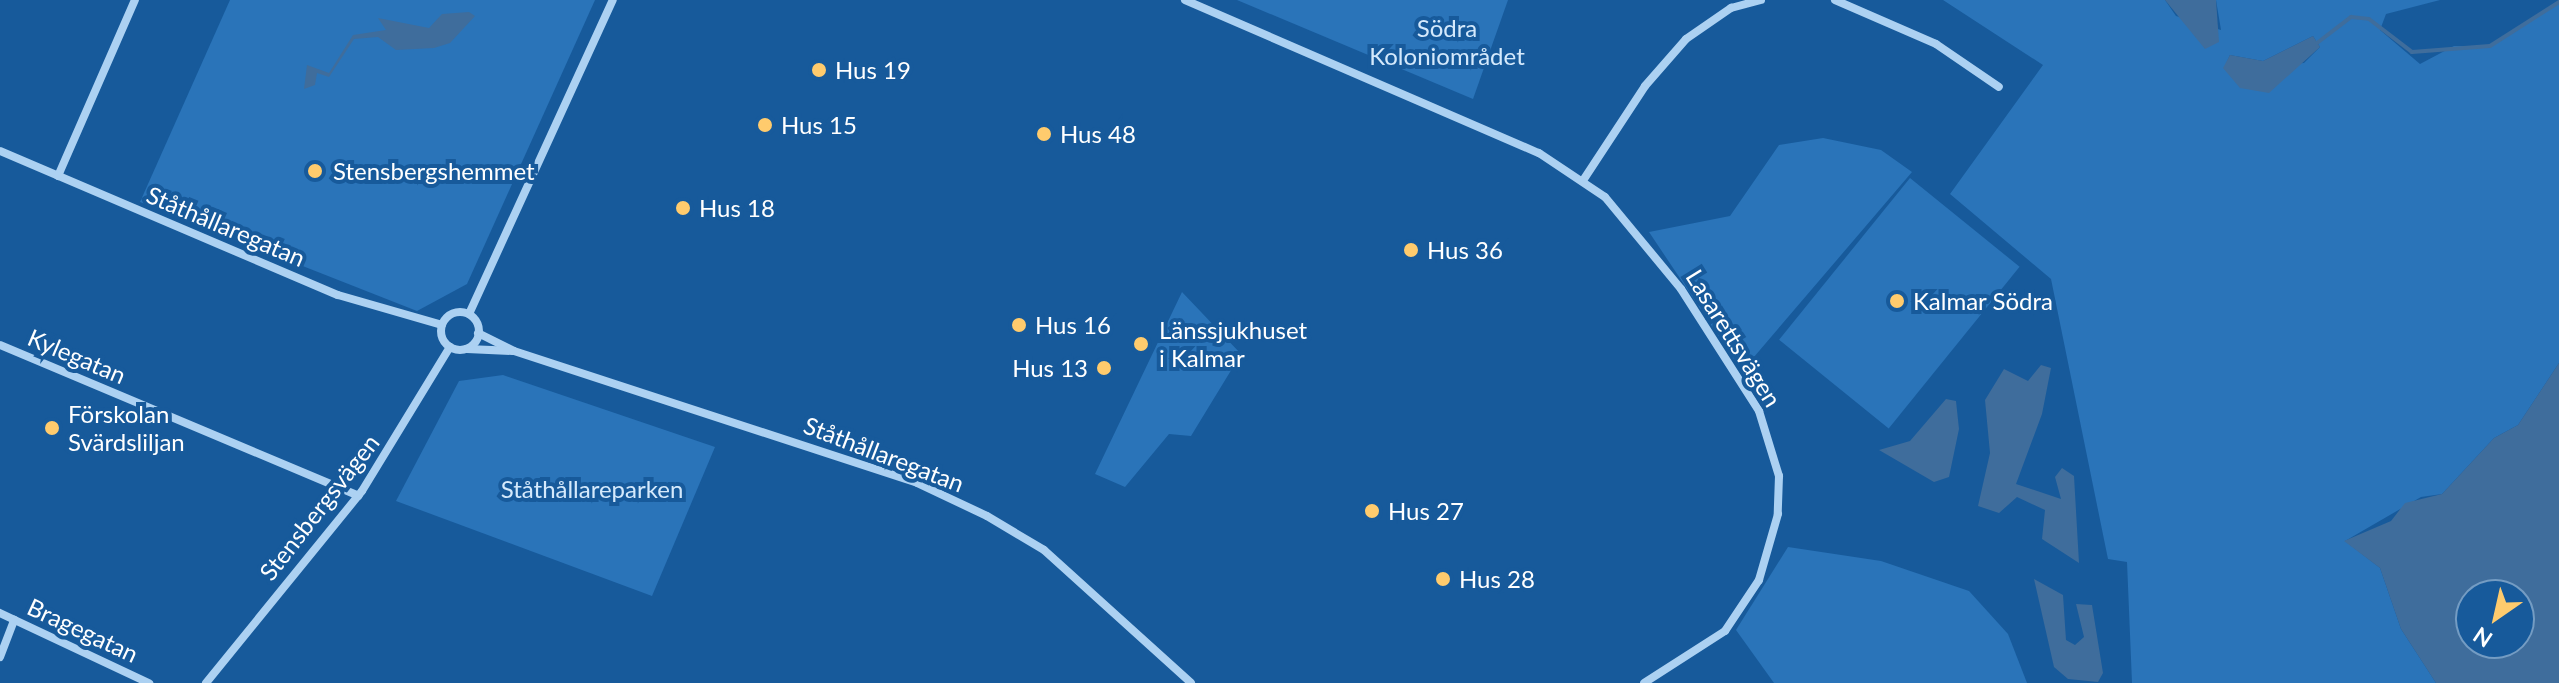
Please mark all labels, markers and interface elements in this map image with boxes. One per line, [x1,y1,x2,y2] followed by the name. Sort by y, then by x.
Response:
[1369,14,1525,70] park label: Södra Koloniområdet
[835,56,911,84] place label: Hus 19
[810,61,828,79] marker: Hus 19
[781,111,857,139] place label: Hus 15
[756,116,774,134] marker: Hus 15
[1060,120,1136,148] place label: Hus 48
[1035,125,1053,143] marker: Hus 48
[333,157,535,185] place label: Stensbergshemmet
[304,160,326,182] marker: Stensbergshemmet
[143,180,309,272] street label: Ståthållaregatan
[699,194,775,222] place label: Hus 18
[674,199,692,217] marker: Hus 18
[1427,236,1503,264] place label: Hus 36
[1402,241,1420,259] marker: Hus 36
[1680,264,1788,412] street label: Lasarettsvägen
[1913,287,2053,315] place label: Kalmar Södra
[1888,292,1906,310] marker: Kalmar Södra
[1035,311,1111,339] place label: Hus 16
[1010,316,1028,334] marker: Hus 16
[1159,316,1307,372] place label: Länssjukhuset i Kalmar
[24,323,130,389] street label: Kylegatan
[1130,333,1152,355] marker: Länssjukhuset i Kalmar
[1012,354,1088,382] place label: Hus 13
[1095,359,1113,377] marker: Hus 13
[68,400,185,456] place label: Förskolan Svärdsliljan
[800,410,968,498] street label: Ståthållaregatan
[43,419,61,437] marker: Förskolan Svärdsliljan
[253,428,385,586] street label: Stensbergsvägen
[501,475,683,503] park label: Ståthållareparken
[1388,497,1464,525] place label: Hus 27
[1363,502,1381,520] marker: Hus 27
[1459,565,1535,593] place label: Hus 28
[1434,570,1452,588] marker: Hus 28
[2455,579,2535,659] north arrow
[23,592,143,668] street label: Bragegatan
[2468,622,2497,654] text: N

